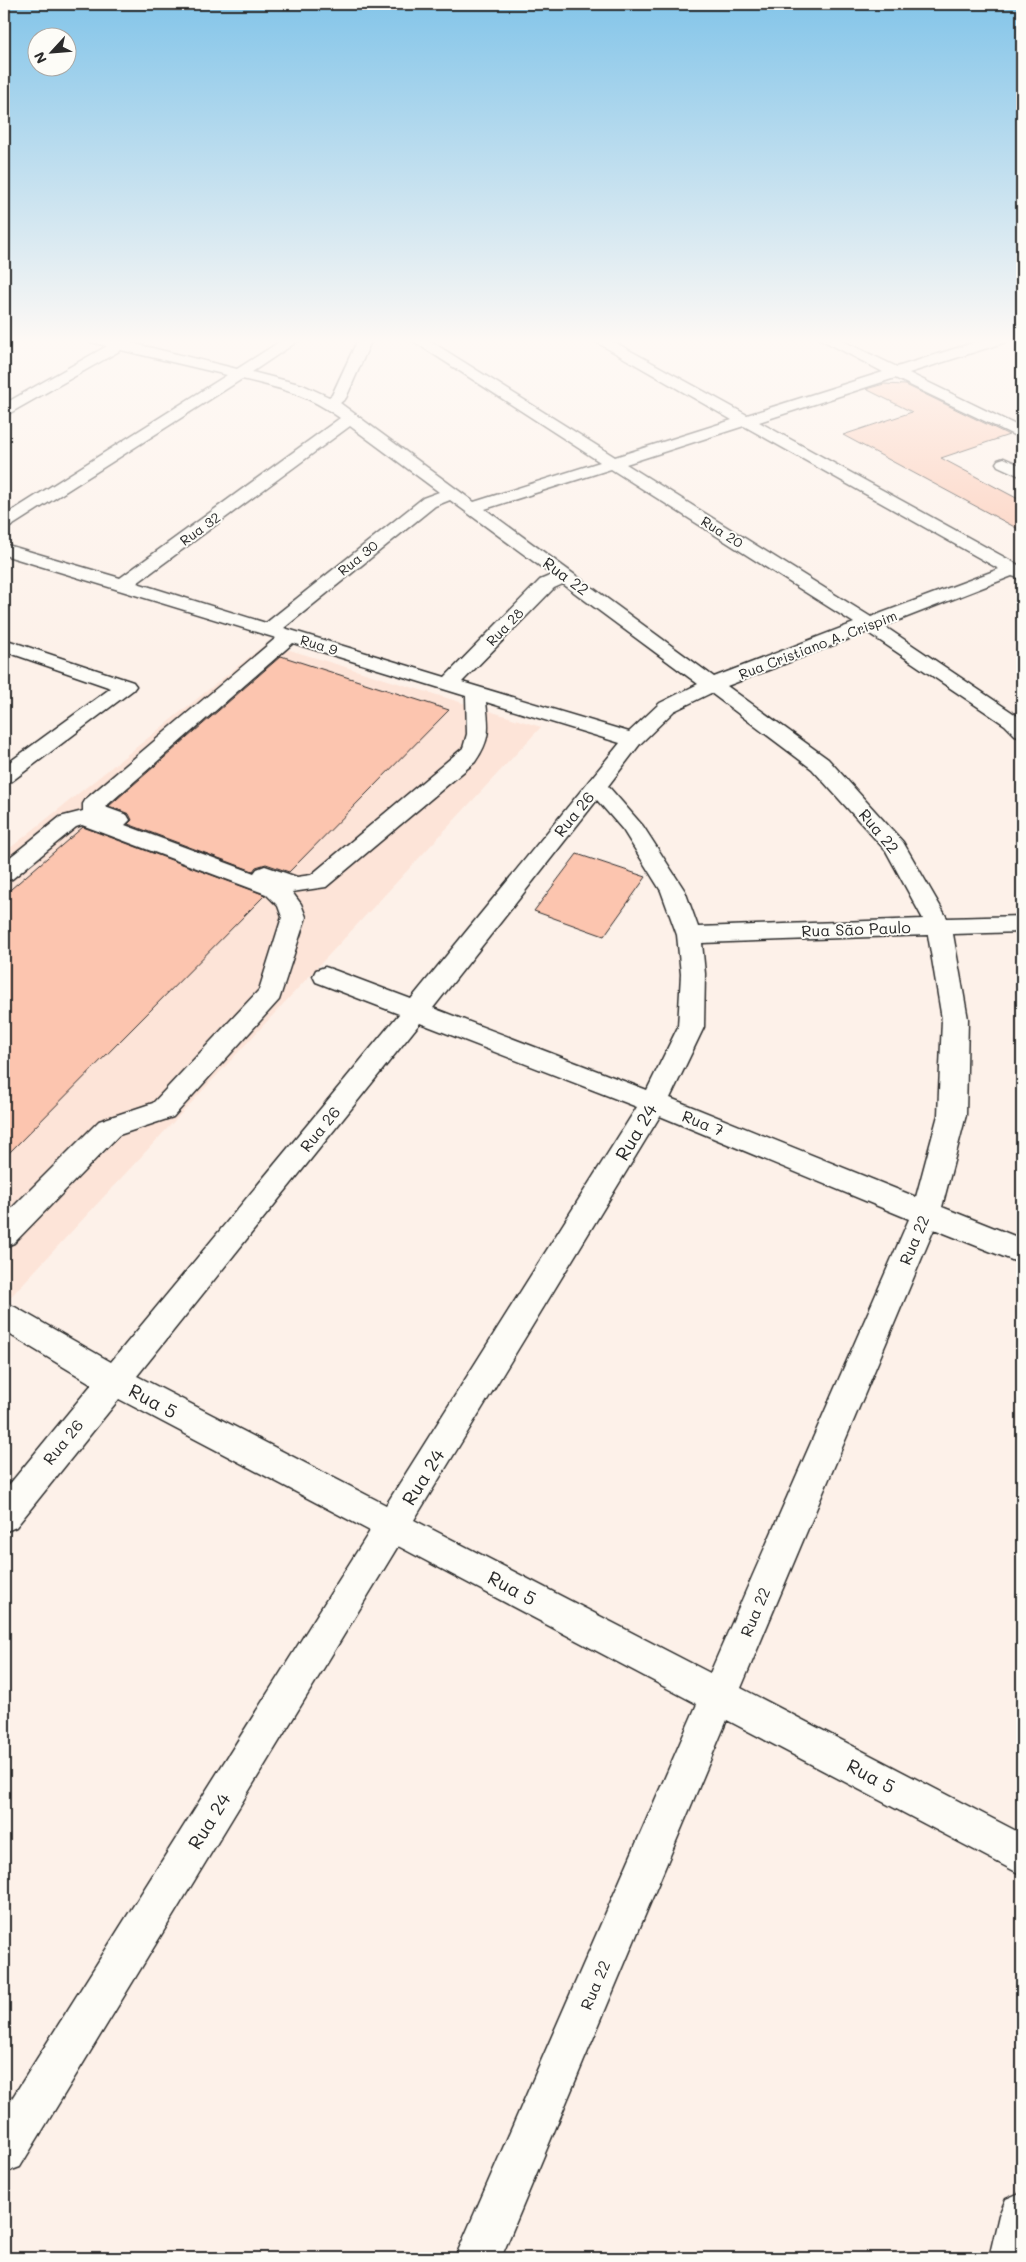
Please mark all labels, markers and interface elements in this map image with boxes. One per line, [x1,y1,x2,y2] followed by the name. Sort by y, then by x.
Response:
[28,28,78,78] north arrow
[29,49,51,67] text: N
[176,507,224,550] street label: Rua 32
[698,511,747,552] street label: Rua 20
[334,535,382,580] street label: Rua 30
[539,552,593,599] street label: Rua 22
[482,603,527,650] street label: Rua 28
[736,606,900,684] street label: Rua Cristiano A. Crispim
[298,630,340,659] street label: Rua 9
[549,787,598,841] street label: Rua 26
[855,804,904,857] street label: Rua 22
[801,916,911,941] street label: Rua São Paulo
[609,1099,662,1165] street label: Rua 24
[295,1102,344,1156] street label: Rua 26
[679,1105,727,1140] street label: Rua 7
[894,1212,933,1268] street label: Rua 22
[125,1377,182,1424] street label: Rua 5
[38,1415,87,1469] street label: Rua 26
[395,1444,450,1510] street label: Rua 24
[484,1564,541,1611] street label: Rua 5
[735,1584,774,1640] street label: Rua 22
[843,1752,900,1799] street label: Rua 5
[181,1788,236,1854] street label: Rua 24
[575,1957,614,2013] street label: Rua 22

